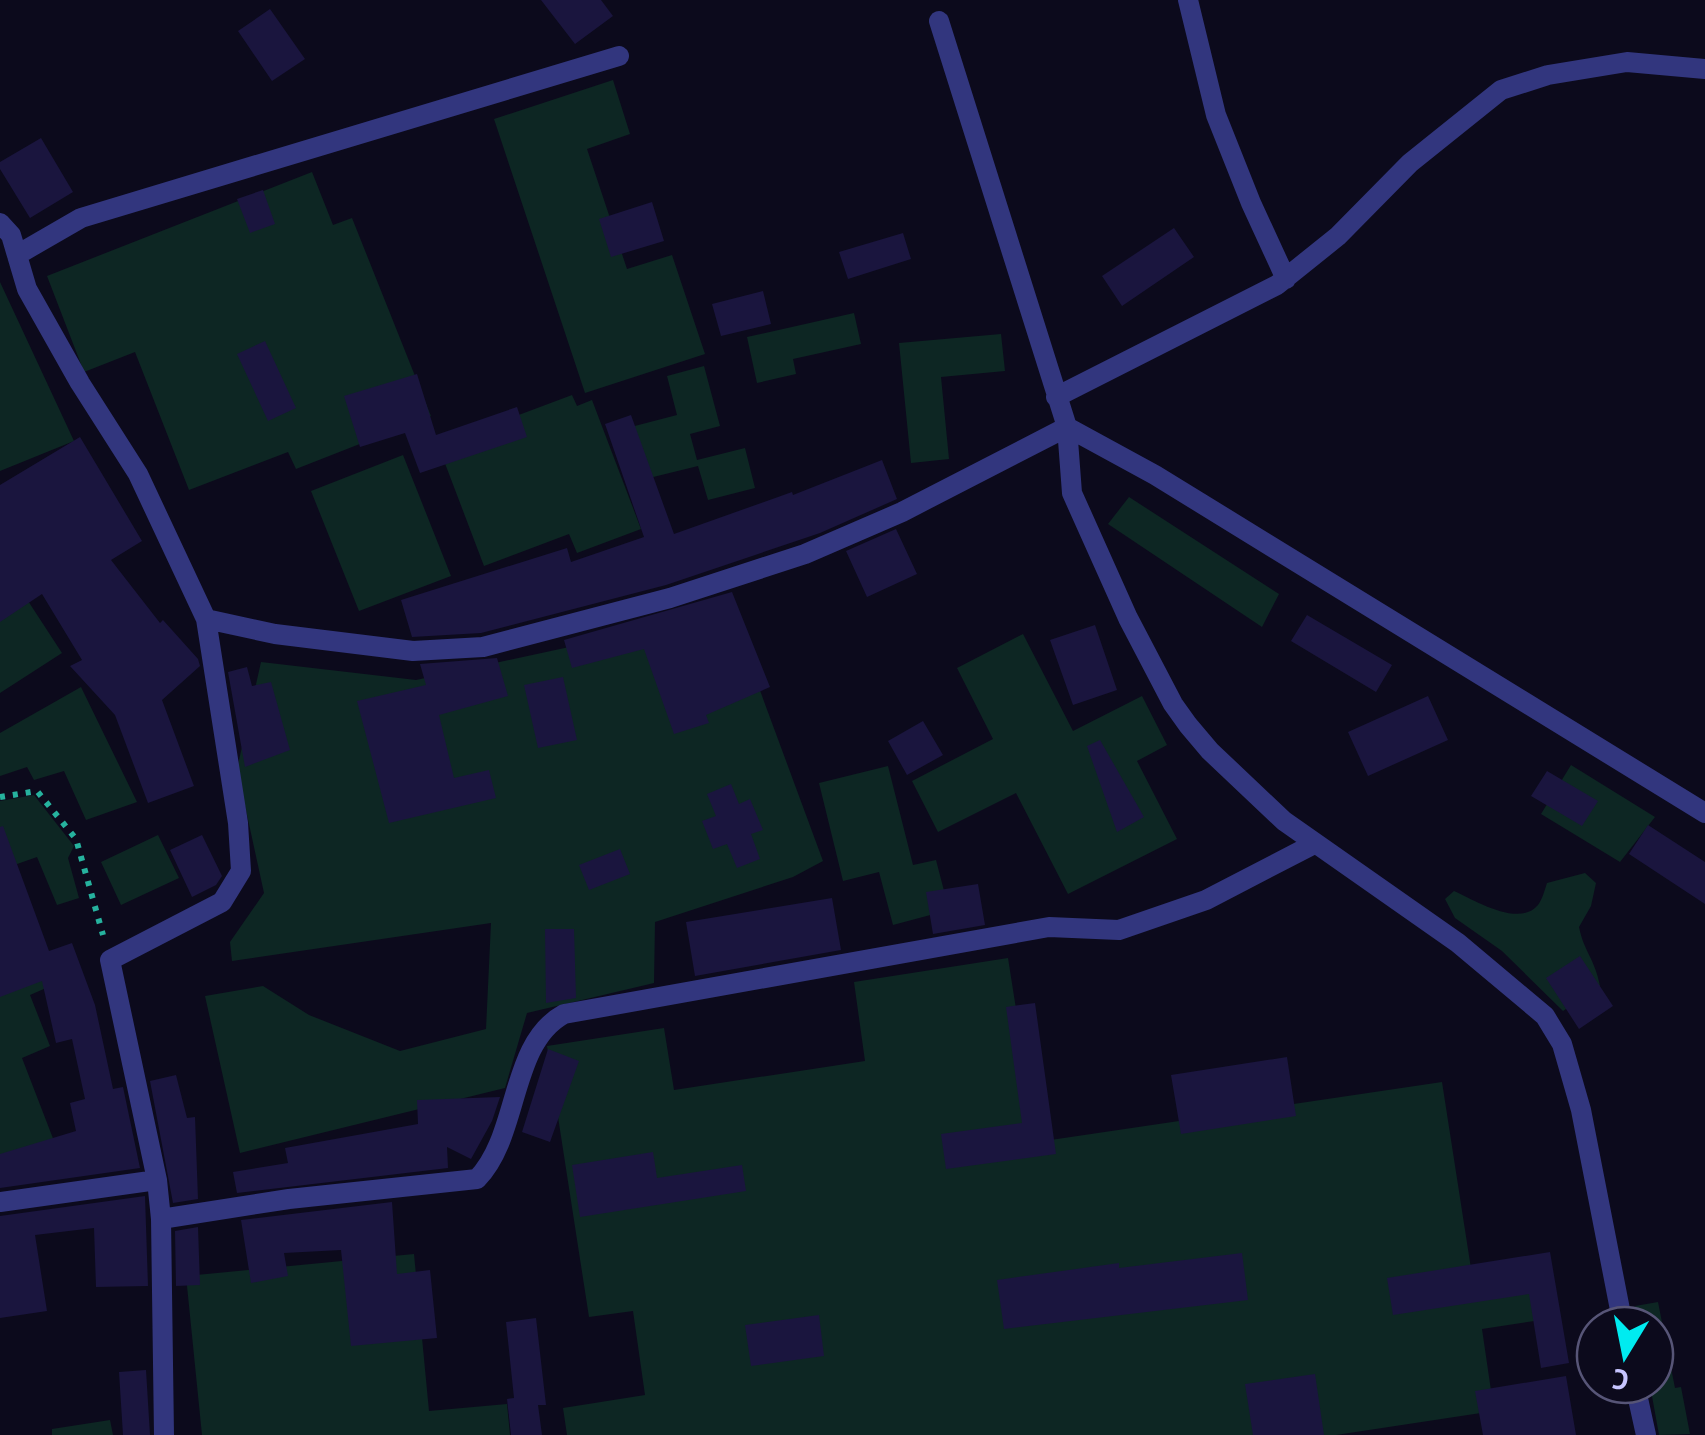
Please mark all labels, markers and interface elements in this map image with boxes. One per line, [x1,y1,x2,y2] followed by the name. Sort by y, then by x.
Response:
[1575,1305,1675,1405] north arrow
[1610,1361,1631,1400] text: С

